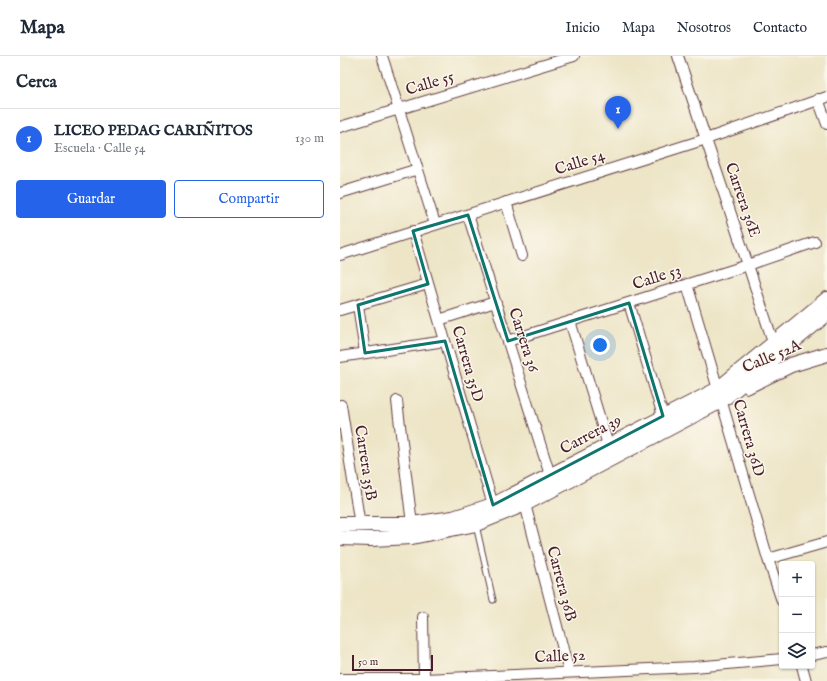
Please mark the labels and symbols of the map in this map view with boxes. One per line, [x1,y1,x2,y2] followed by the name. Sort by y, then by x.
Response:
[403,67,457,101] street label: Calle 55
[605,96,631,129] pin: 1
[552,145,608,180] street label: Calle 54
[720,160,764,240] street label: Carrera 36E
[630,261,684,295] street label: Calle 53
[503,305,543,375] street label: Carrera 36
[447,324,487,405] street label: Carrera 35D
[590,335,610,355] your location
[740,335,806,378] street label: Calle 52A
[727,397,769,479] street label: Carrera 36D
[557,411,625,459] street label: Carrera 39
[349,424,381,502] street label: Carrera 35B
[541,544,581,624] street label: Carrera 36B
[534,646,586,668] street label: Calle 52
[352,653,433,672] scale bar

